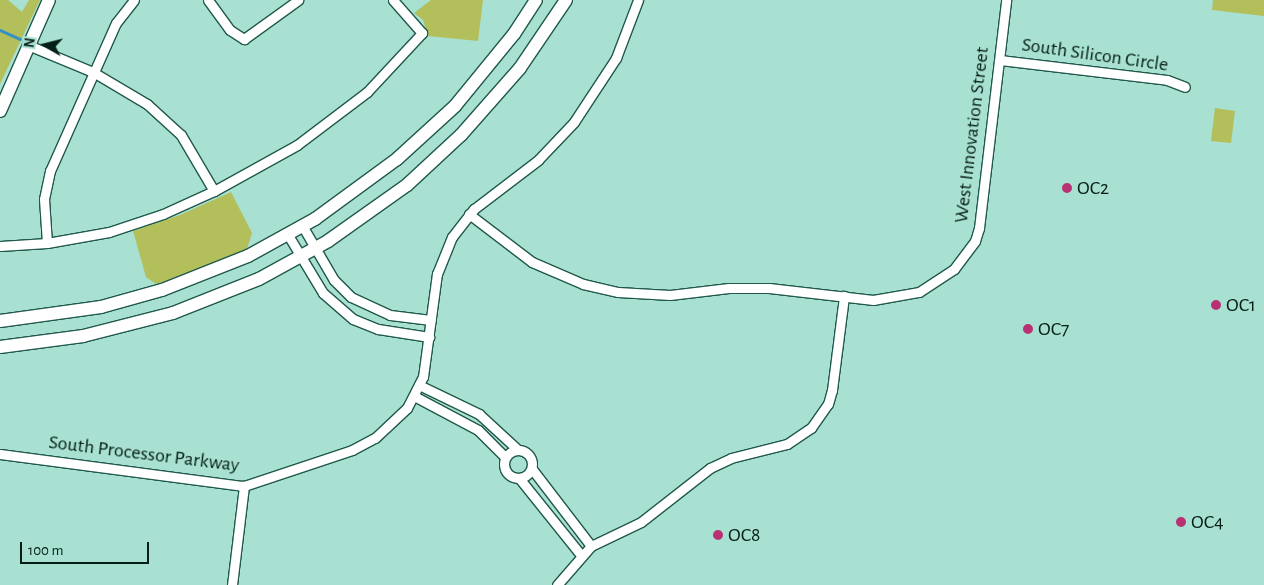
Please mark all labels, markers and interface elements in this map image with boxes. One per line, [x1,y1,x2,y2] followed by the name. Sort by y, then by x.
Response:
[20,20,70,70] north arrow
[1020,33,1170,77] street label: South Silicon Circle
[23,37,38,49] text: N
[949,46,995,224] street label: West Innovation Street
[1077,176,1109,200] place label: OC2
[1061,182,1073,194] marker: OC2
[1226,293,1256,317] place label: OC1
[1210,299,1222,311] marker: OC1
[1038,317,1069,341] place label: OC7
[1022,323,1034,335] marker: OC7
[47,430,241,478] street label: South Processor Parkway
[1191,510,1224,534] place label: OC4
[1175,516,1187,528] marker: OC4
[728,523,761,547] place label: OC8
[712,529,724,541] marker: OC8
[22,532,151,564] scale bar
[28,543,63,558] text: 100 m

